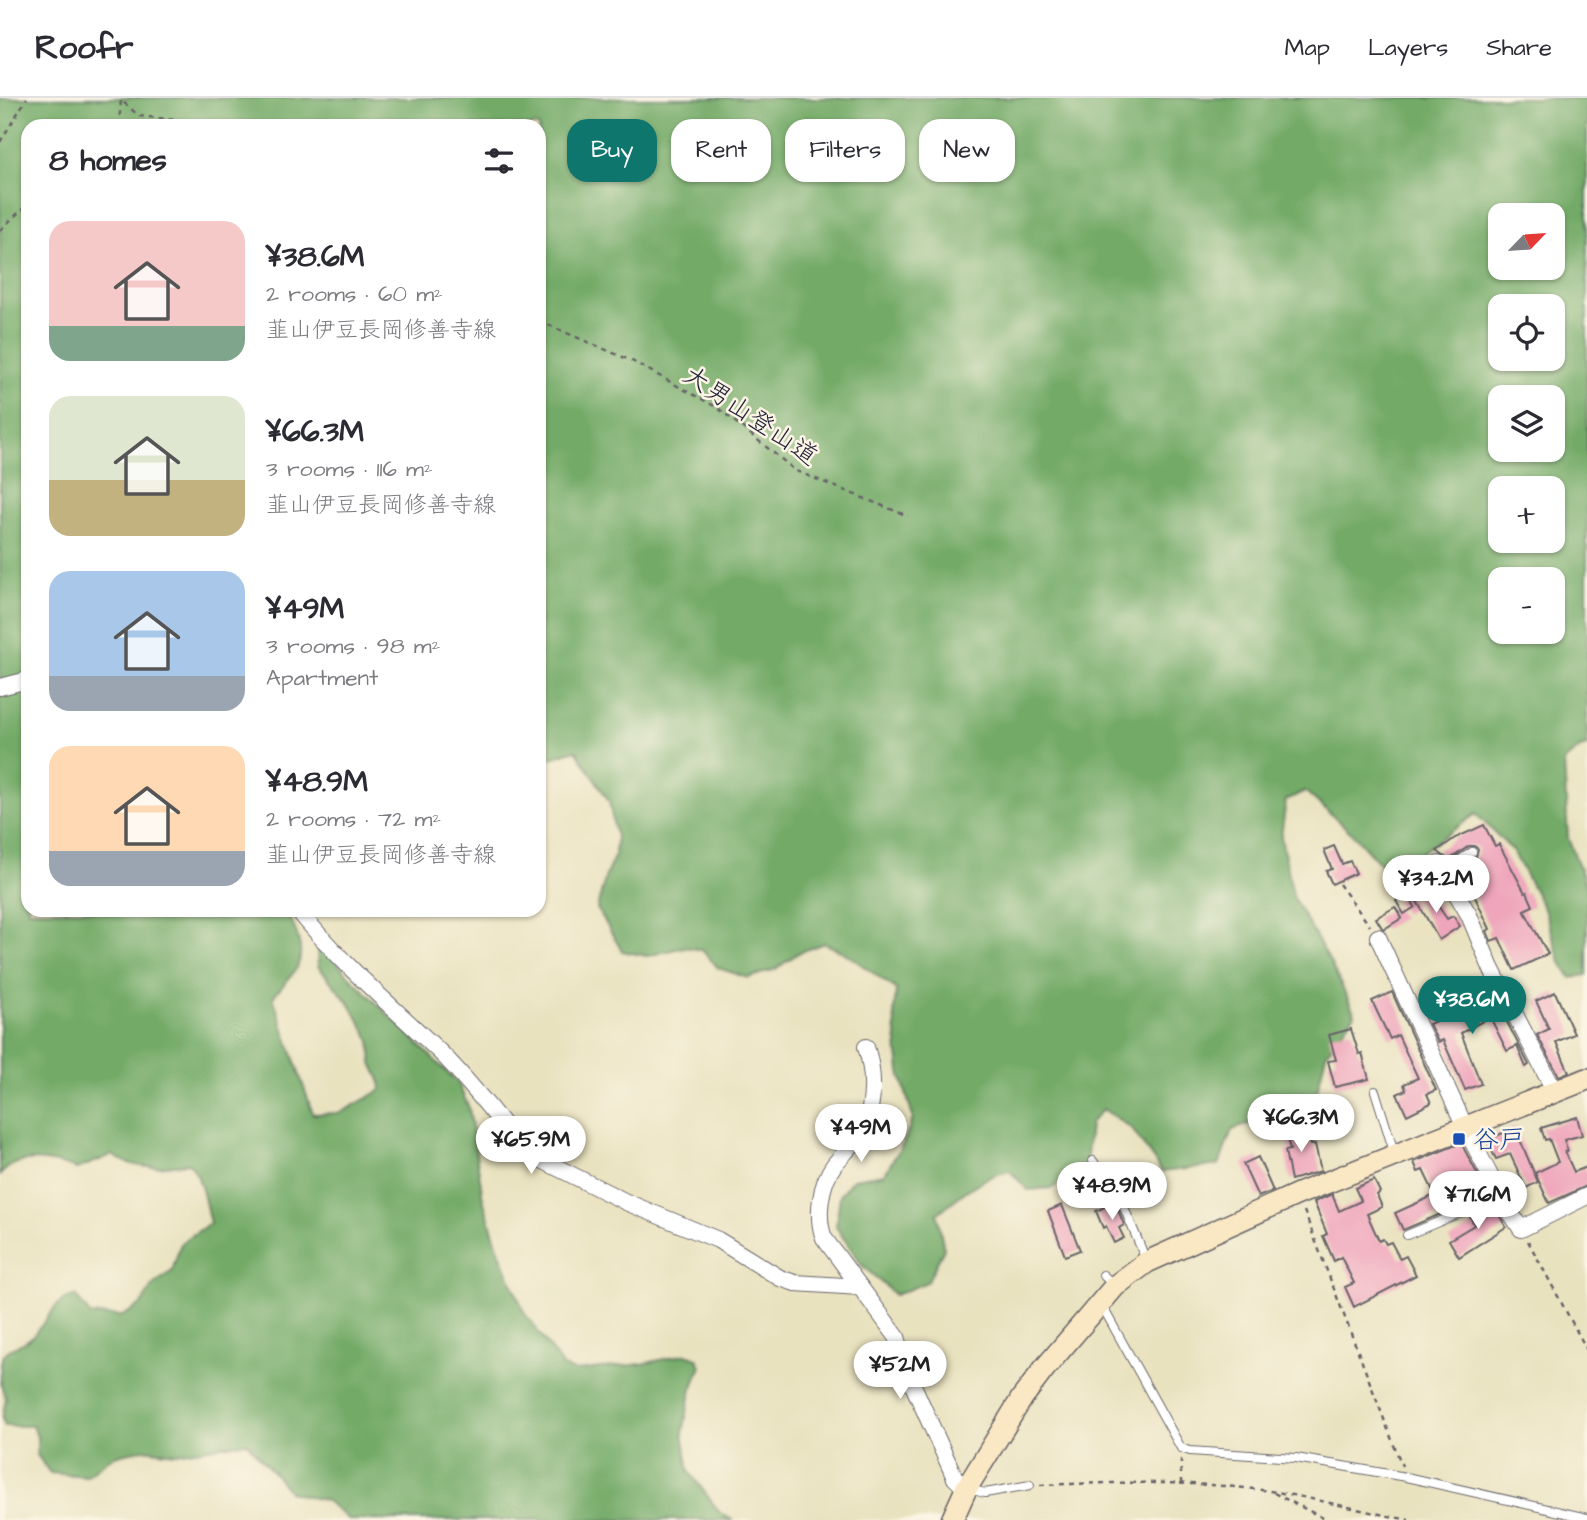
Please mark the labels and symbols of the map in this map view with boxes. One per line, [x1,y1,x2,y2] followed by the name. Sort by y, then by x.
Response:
[1488,203,1564,280] north arrow
[676,357,825,474] street label: 大男山登山道
[1379,856,1493,915] pin: ¥34.2M
[1415,976,1529,1036] pin: ¥38.6M
[1244,1094,1358,1154] pin: ¥66.3M
[820,1104,902,1164] pin: ¥49M
[474,1116,588,1176] pin: ¥65.9M
[1473,1122,1525,1158] place label: 谷戸
[1451,1131,1467,1147] marker: 谷戸
[1055,1162,1169,1222] pin: ¥48.9M
[1421,1172,1535,1231] pin: ¥71.6M
[859,1342,941,1401] pin: ¥52M

